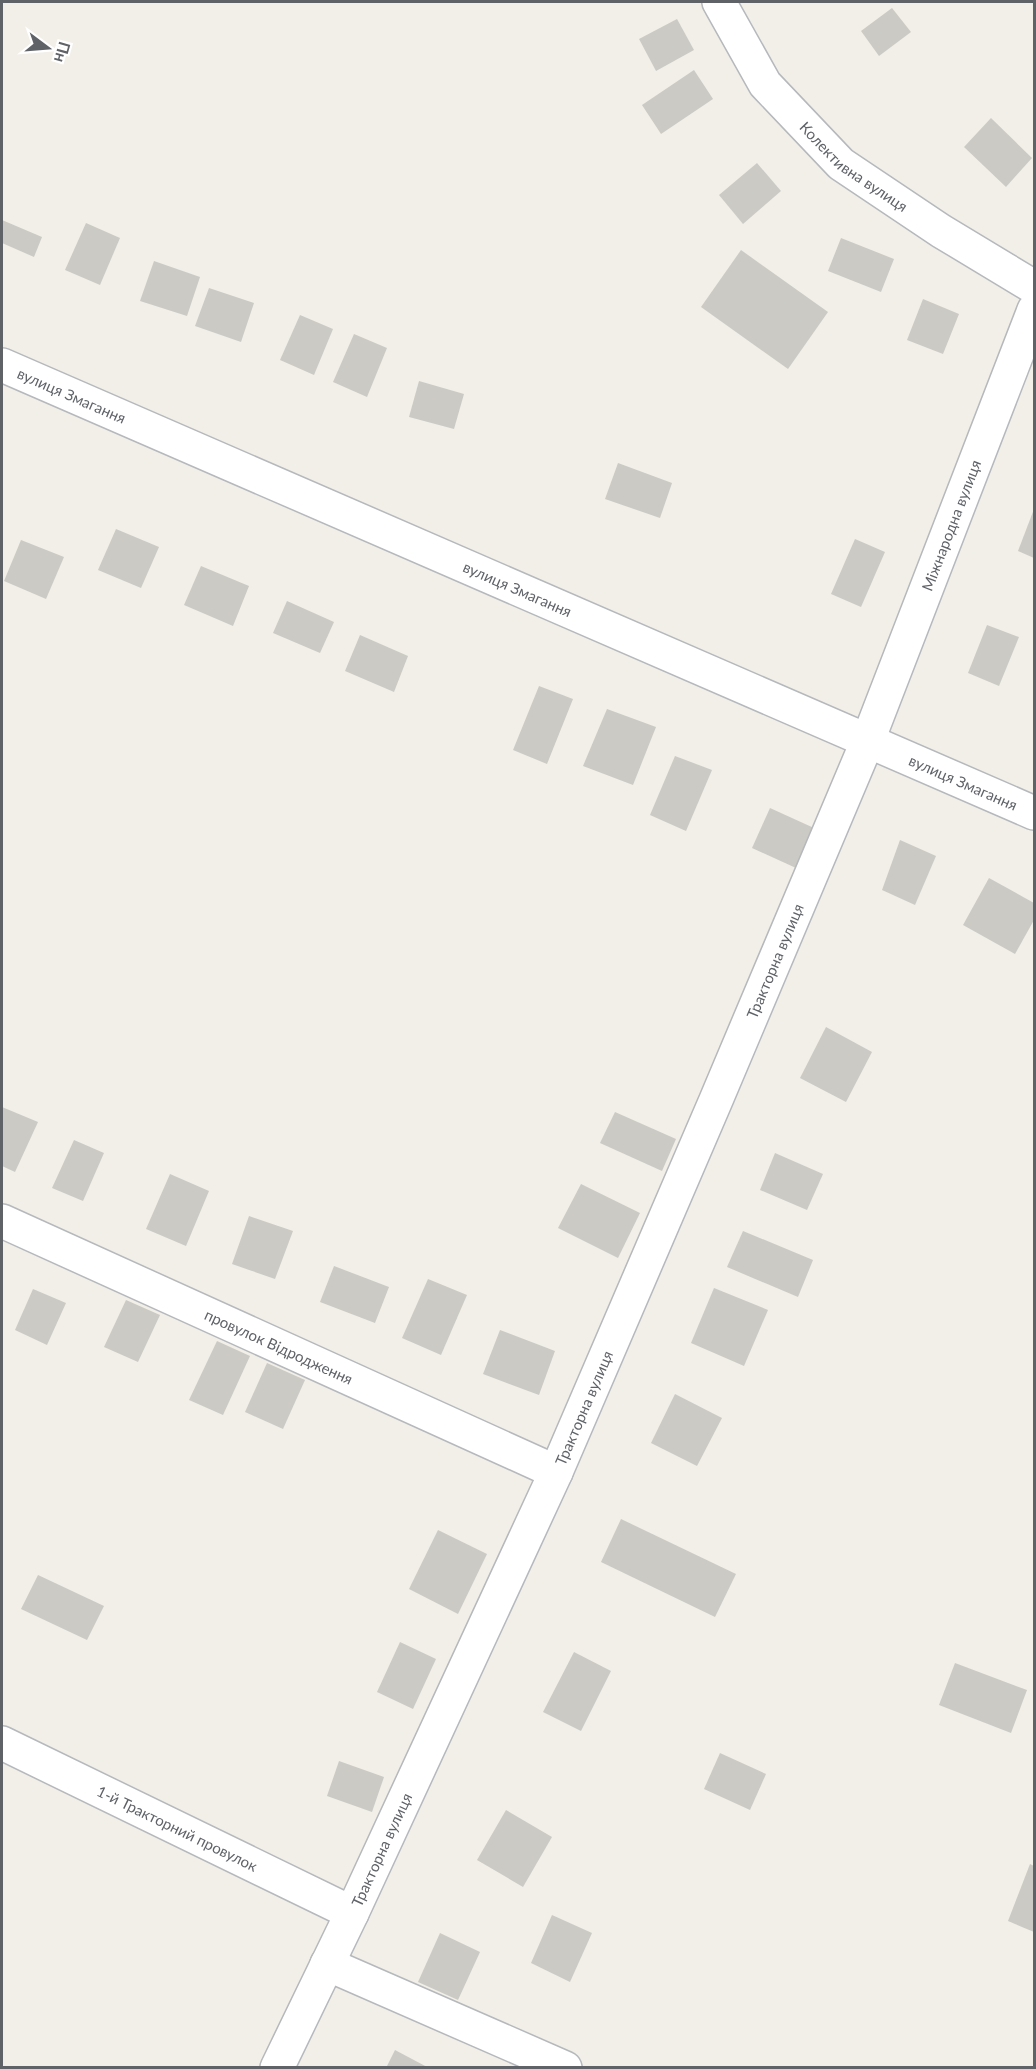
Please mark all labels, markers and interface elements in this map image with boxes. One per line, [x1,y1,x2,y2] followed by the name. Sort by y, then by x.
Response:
[18,18,78,78] north arrow
[51,40,75,65] text: Пн
[796,118,911,215] street label: Колективна вулиця
[15,364,129,427] street label: вулиця Змагання
[917,457,984,593] street label: Міжнародна вулиця
[461,557,575,620] street label: вулиця Змагання
[906,751,1020,814] street label: вулиця Змагання
[743,901,807,1021] street label: Тракторна вулиця
[202,1305,356,1388] street label: провулок Відродження
[551,1348,616,1468] street label: Тракторна вулиця
[94,1782,261,1875] street label: 1-й Тракторний провулок
[347,1790,415,1909] street label: Тракторна вулиця

